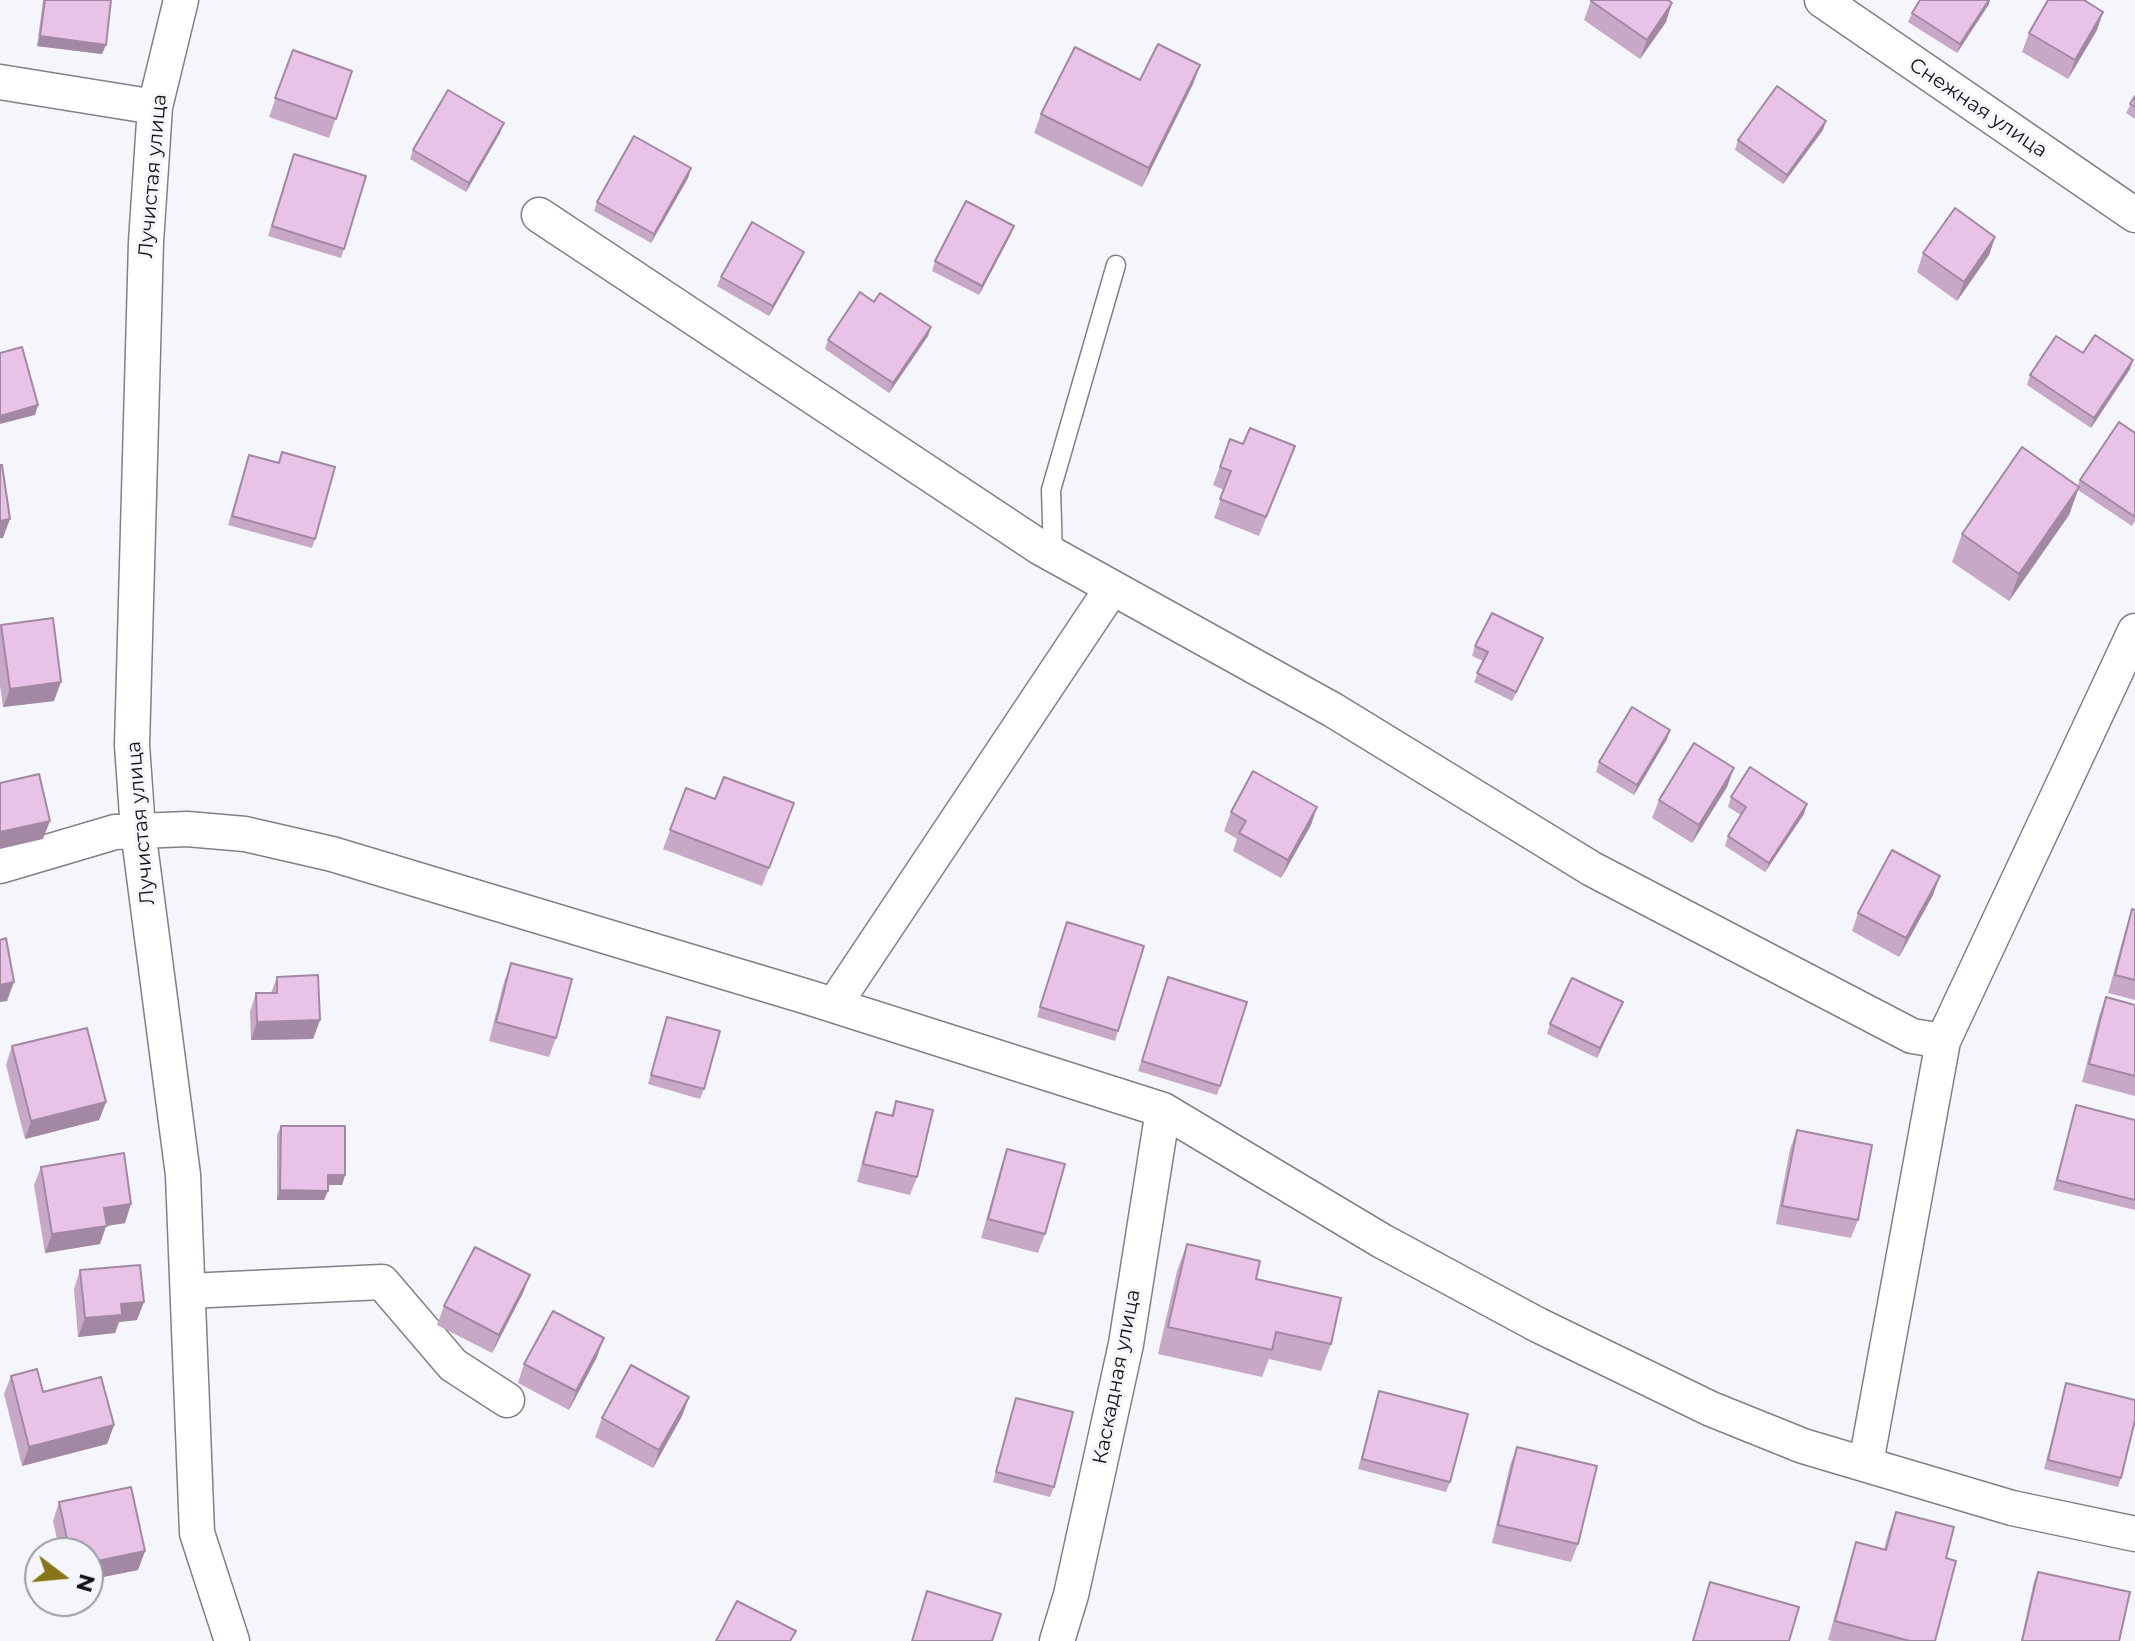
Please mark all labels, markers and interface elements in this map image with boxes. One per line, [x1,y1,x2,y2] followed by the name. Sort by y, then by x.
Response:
[1904,53,2052,163] street label: Снежная улица
[134,93,172,259] street label: Лучистая улица
[122,740,160,906] street label: Лучистая улица
[1088,1287,1146,1467] street label: Каскадная улица
[24,1537,104,1617] north arrow
[70,1571,101,1595] text: N

